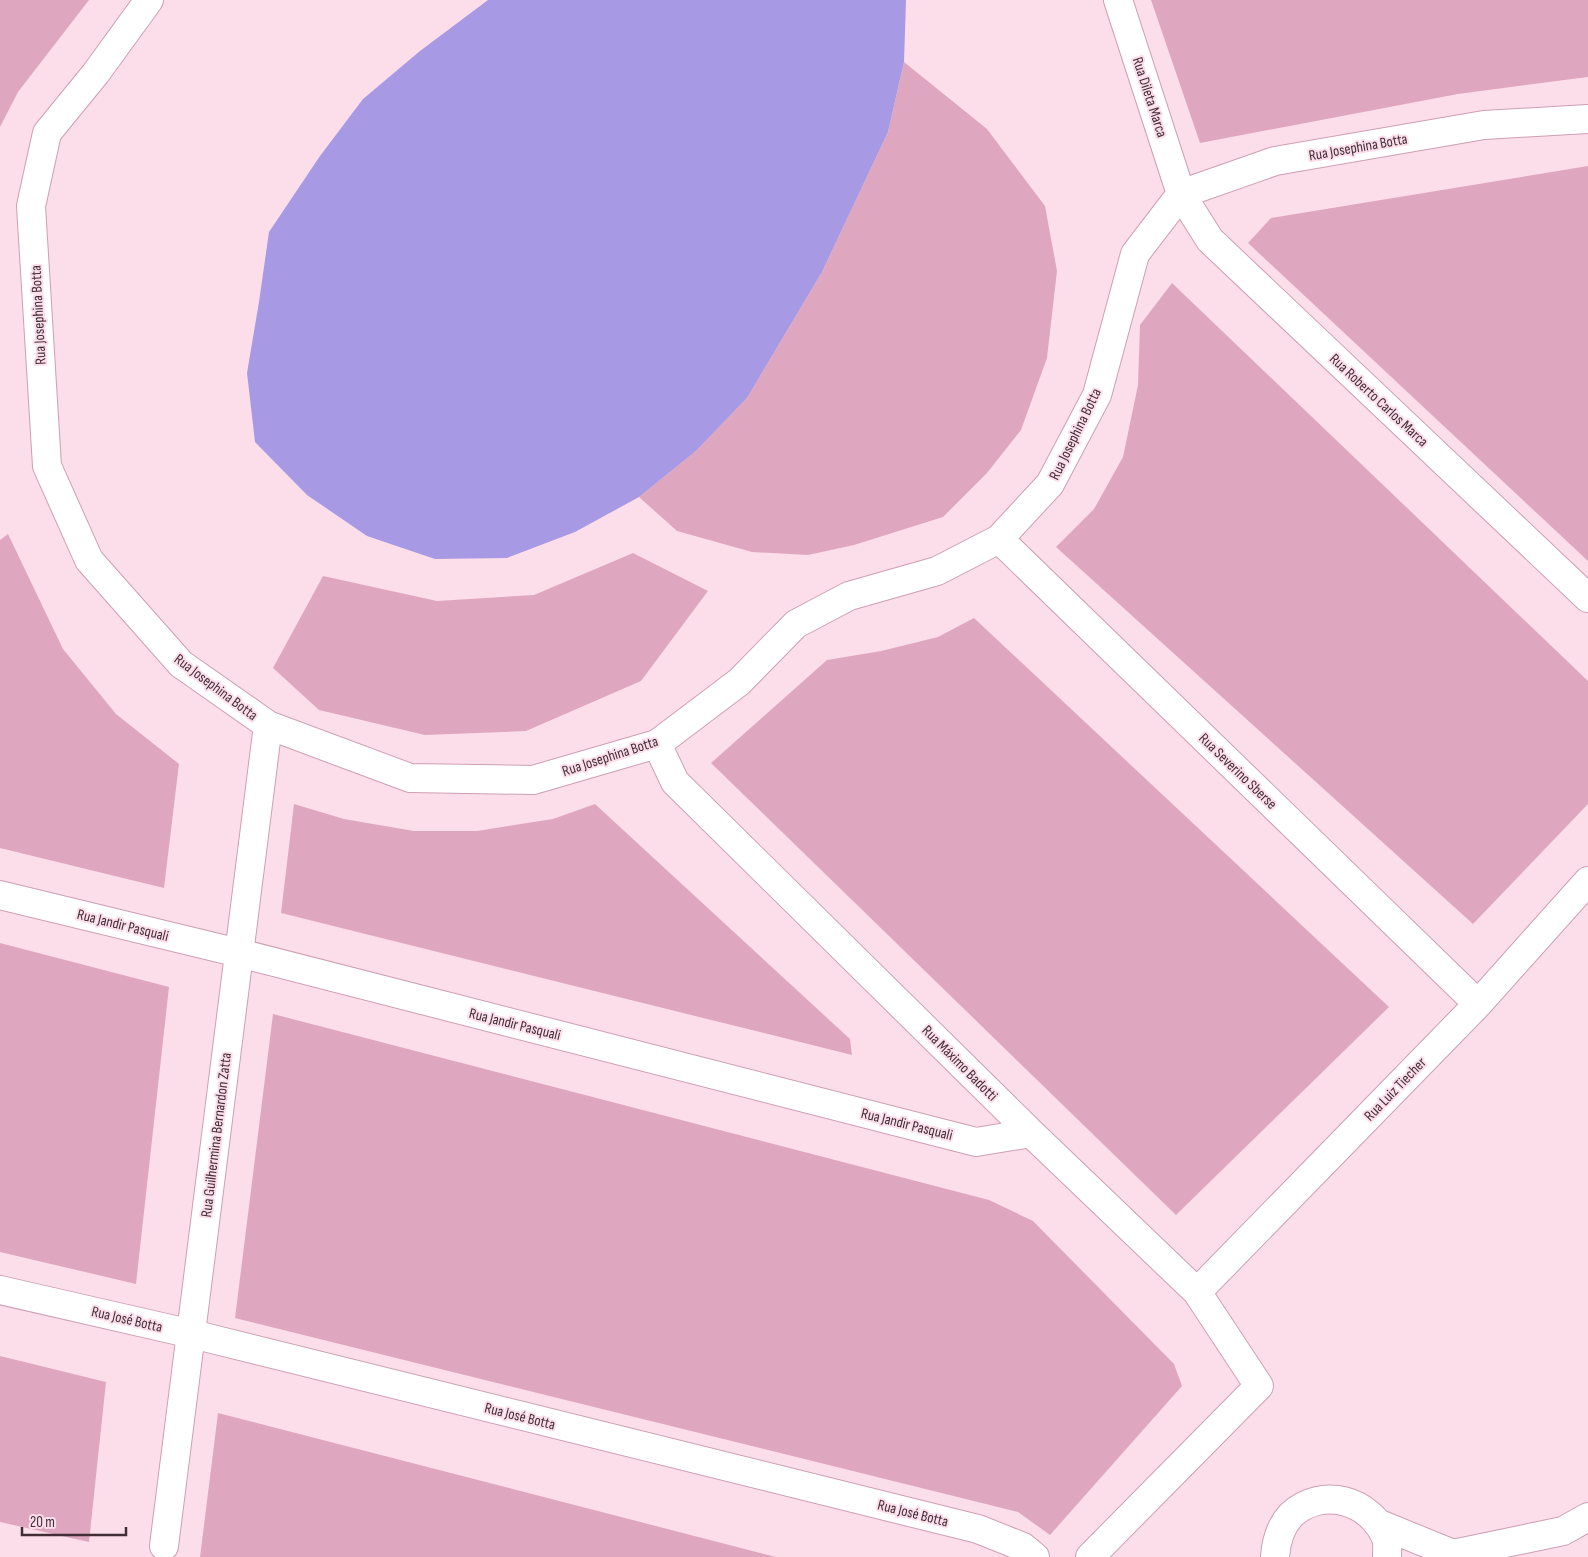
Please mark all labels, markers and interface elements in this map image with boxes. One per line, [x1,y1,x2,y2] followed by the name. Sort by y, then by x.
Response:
[1128,55,1171,140] street label: Rua Dileta Marca
[1307,129,1409,166] street label: Rua Josephina Botta
[26,264,51,365] street label: Rua Josephina Botta
[1325,350,1432,451] street label: Rua Roberto Carlos Marca
[1045,385,1106,483] street label: Rua Josephina Botta
[170,650,261,725] street label: Rua Josephina Botta
[1194,729,1281,814] street label: Rua Severino Sberse
[560,732,661,781] street label: Rua Josephina Botta
[75,905,171,946] street label: Rua Jandir Pasquali
[467,1004,563,1045] street label: Rua Jandir Pasquali
[918,1021,1002,1105] street label: Rua Máximo Badotti
[197,1051,236,1218] street label: Rua Guilhermina Bernardon Zatta
[1360,1053,1431,1125] street label: Rua Luiz Tiecher
[859,1104,955,1145] street label: Rua Jandir Pasquali
[90,1302,164,1337] street label: Rua José Botta
[483,1399,557,1434] street label: Rua José Botta
[876,1496,950,1531] street label: Rua José Botta
[22,1504,126,1536] scale bar
[30,1513,55,1532] text: 20 m

